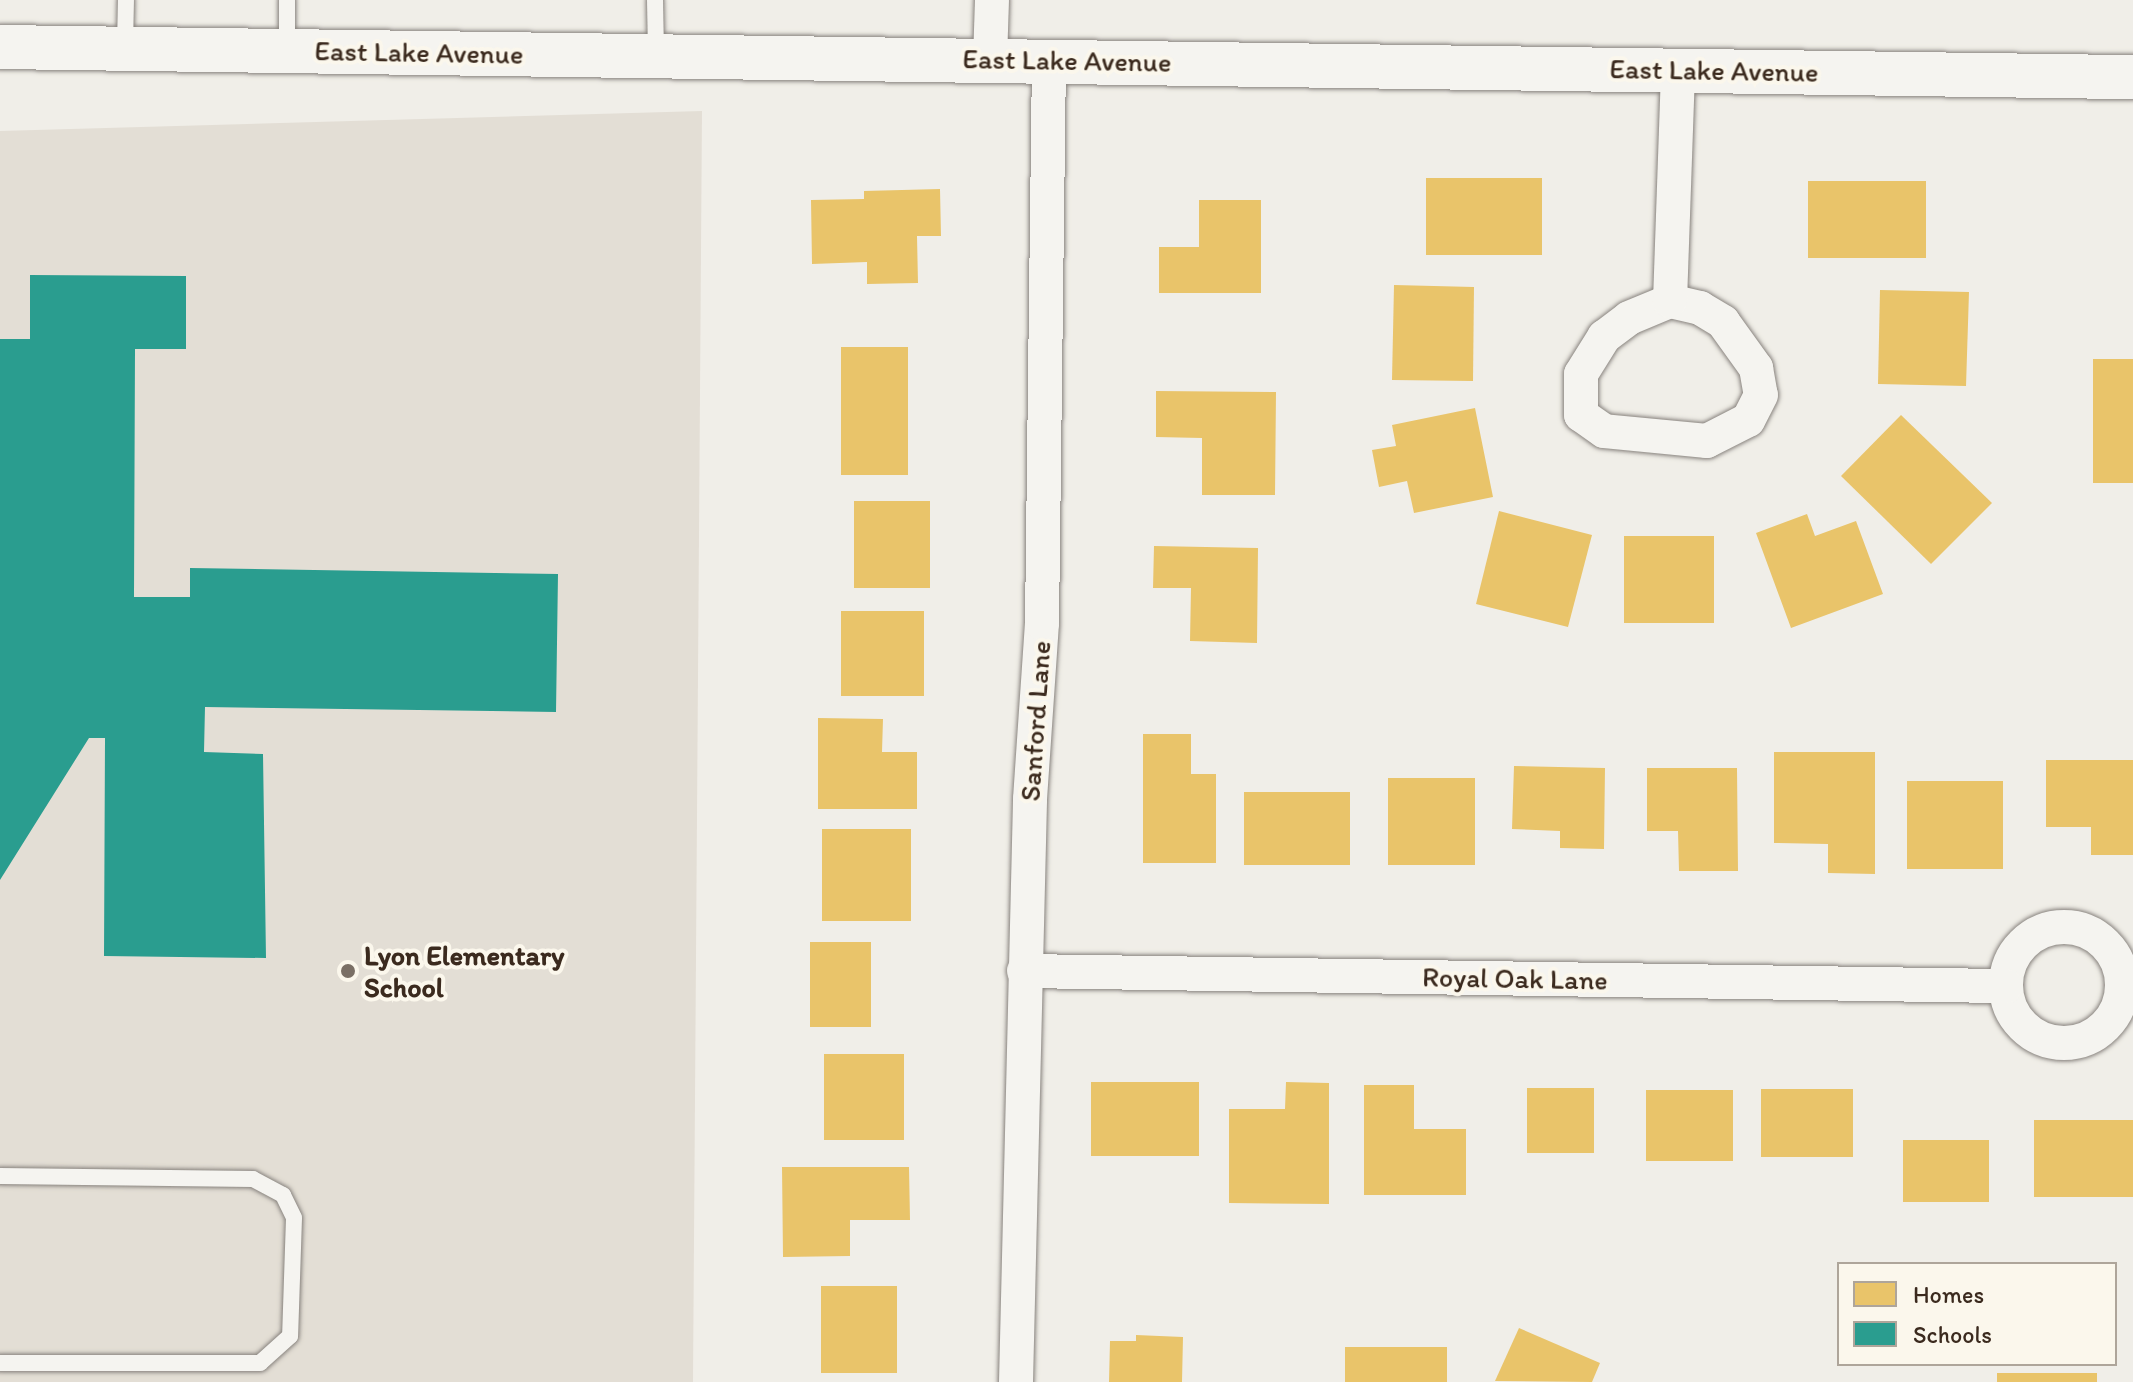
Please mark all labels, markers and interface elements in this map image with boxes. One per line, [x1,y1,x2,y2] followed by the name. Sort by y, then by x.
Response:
[314,33,524,71] street label: East Lake Avenue
[962,41,1172,79] street label: East Lake Avenue
[1609,51,1819,89] street label: East Lake Avenue
[1013,639,1057,803] street label: Sanford Lane
[364,938,564,1004] place label: Lyon Elementary School
[1422,960,1608,996] street label: Royal Oak Lane
[339,962,357,980] marker: Lyon Elementary School
[1837,1262,2117,1366] legend
[1913,1280,1984,1309] text: Homes
[1913,1320,1992,1349] text: Schools

